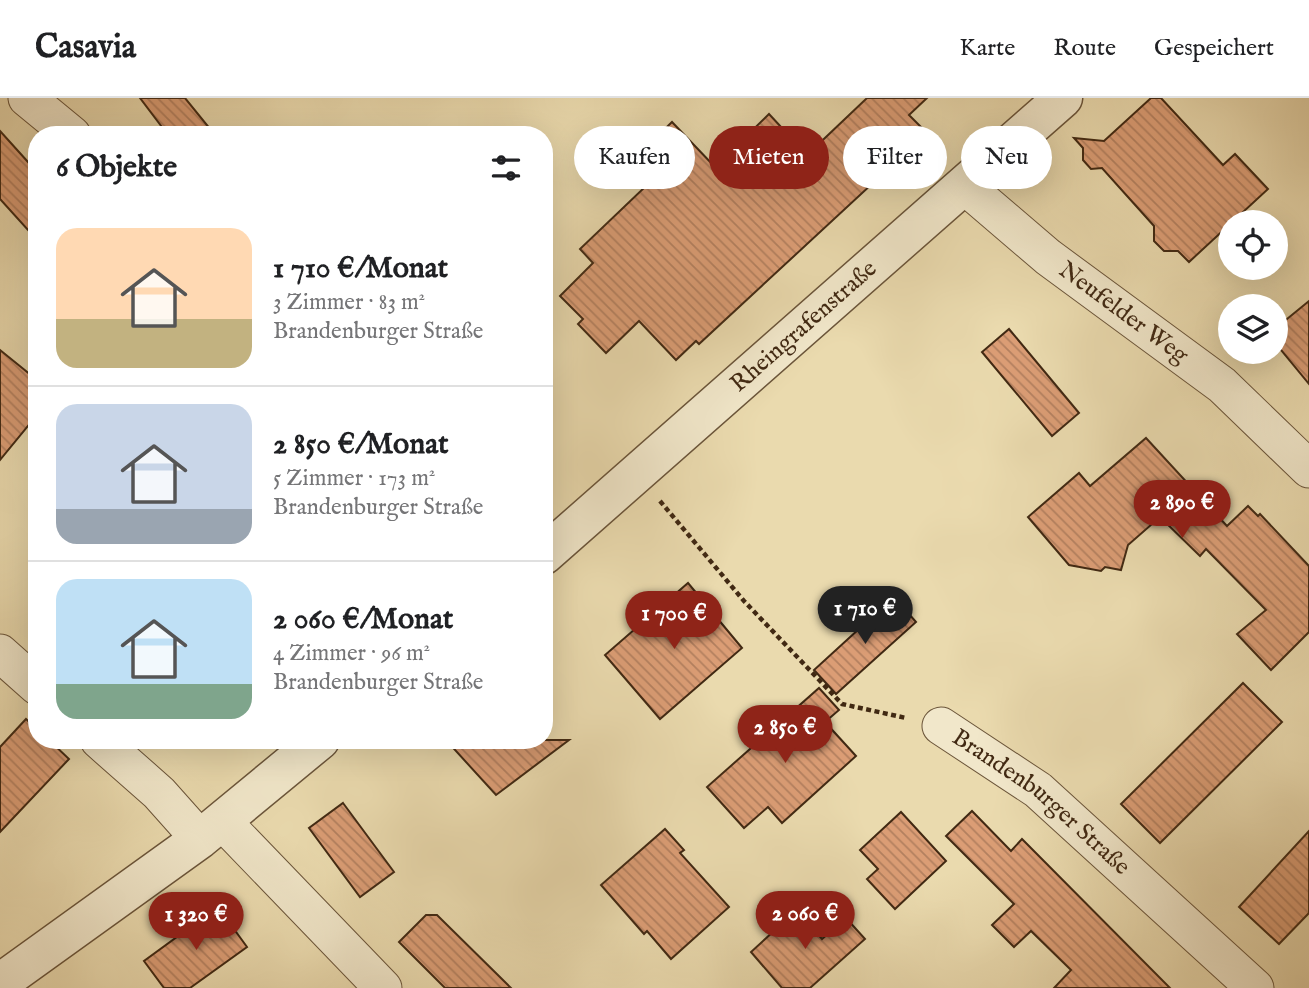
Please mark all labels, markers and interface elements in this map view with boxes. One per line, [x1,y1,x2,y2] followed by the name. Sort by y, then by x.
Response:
[35,27,136,69] text: Casavia
[960,33,1015,64] text: Karte
[1053,33,1116,64] text: Route
[1154,33,1274,64] text: Gespeichert
[574,126,695,189] chip: Kaufen
[709,126,829,189] chip: Mieten
[843,126,947,189] chip: Filter
[961,126,1052,189] chip: Neu
[56,149,177,187] text: 6 Objekte
[487,149,525,187] icon: filters
[1218,210,1288,364] map controls
[1218,210,1288,280] button: locate
[273,250,448,288] text: 1 710 €/Monat
[724,254,883,399] street label: Rheingrafenstraße
[1053,255,1195,371] street label: Neufelder Weg
[112,256,196,340] icon: home
[273,288,425,317] text: 3 Zimmer · 83 m²
[1218,294,1288,364] button: layers
[273,317,483,346] text: Brandenburger Straße
[273,426,448,464] text: 2 850 €/Monat
[112,432,196,516] icon: home
[273,464,435,493] text: 5 Zimmer · 173 m²
[1117,480,1247,540] pin: 2 890 €
[1150,488,1214,517] text: 2 890 €
[273,493,483,522] text: Brandenburger Straße
[800,587,930,646] pin: 1 710 €
[609,592,739,651] pin: 1 700 €
[834,594,896,623] text: 1 710 €
[641,599,707,628] text: 1 700 €
[273,601,453,639] text: 2 060 €/Monat
[112,607,196,691] icon: home
[273,639,430,668] text: 4 Zimmer · 96 m²
[273,668,483,697] text: Brandenburger Straße
[720,706,850,765] pin: 2 850 €
[754,713,816,742] text: 2 850 €
[946,722,1137,882] street label: Brandenburger Straße
[131,892,261,952] pin: 1 320 €
[740,892,870,951] pin: 2 060 €
[772,899,838,928] text: 2 060 €
[165,900,227,929] text: 1 320 €

